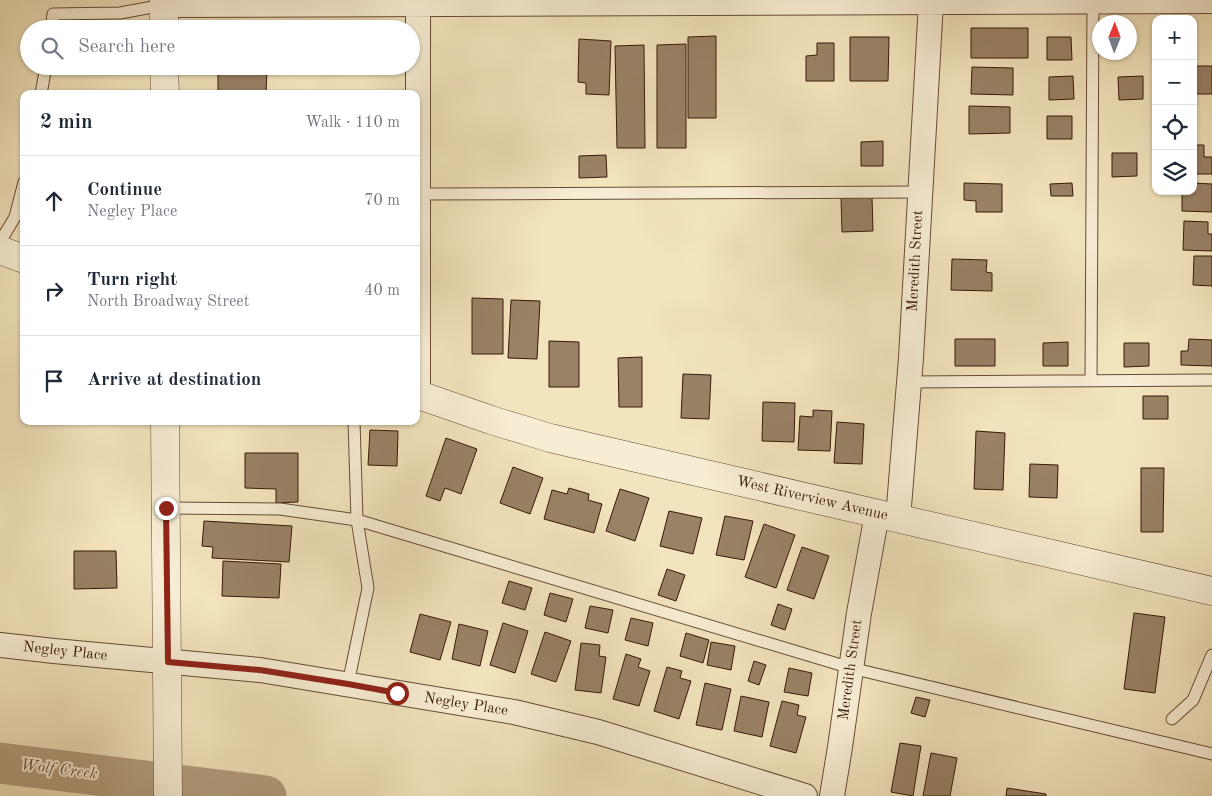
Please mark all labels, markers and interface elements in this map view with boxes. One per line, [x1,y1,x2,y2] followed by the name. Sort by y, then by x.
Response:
[1092,15,1137,60] north arrow
[1152,15,1197,195] map controls
[1152,15,1197,60] button: +
[20,20,420,75] search box
[38,34,66,62] icon: search
[78,38,175,57] text: Search here
[1152,60,1197,105] button: −
[1152,105,1197,150] button: locate
[40,112,93,133] text: 2 min
[305,115,400,131] text: Walk · 110 m
[1152,150,1197,195] button: layers
[87,181,162,200] text: Continue
[40,187,68,215] icon: ahead
[364,193,400,209] text: 70 m
[87,204,177,220] text: Negley Place
[906,210,926,312] street label: Meredith Street
[87,271,177,290] text: Turn right
[40,277,68,305] icon: right
[364,283,400,299] text: 40 m
[87,294,249,310] text: North Broadway Street
[40,367,68,395] icon: arrive
[87,371,261,390] text: Arrive at destination
[735,474,889,524] street label: West Riverview Avenue
[155,497,178,520] route end
[836,619,866,721] street label: Meredith Street
[22,640,108,664] street label: Negley Place
[386,682,409,705] route start
[423,691,509,719] street label: Negley Place
[20,757,99,783] water label: Wolf Creek

